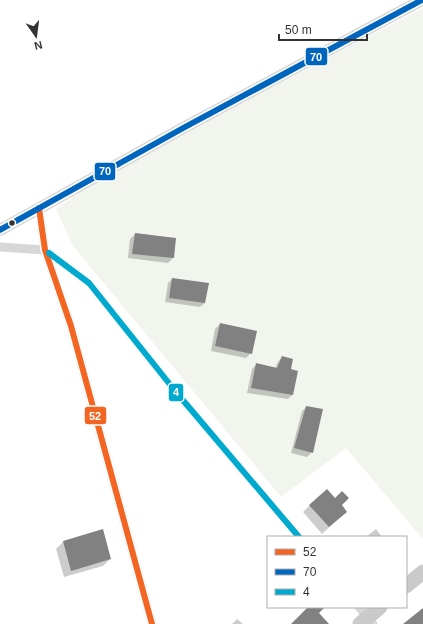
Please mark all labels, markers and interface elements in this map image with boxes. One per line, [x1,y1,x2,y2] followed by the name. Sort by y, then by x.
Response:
[16,16,56,56] north arrow
[279,16,367,42] scale bar
[285,23,312,37] text: 50 m
[33,39,44,52] text: N
[305,47,328,66] line badge: 70
[310,51,322,63] text: 70
[94,162,116,181] line badge: 70
[99,165,111,177] text: 70
[7,218,17,228] unlabelled marker
[168,383,184,402] line badge: 4
[173,386,180,398] text: 4
[84,406,107,425] line badge: 52
[89,410,101,422] text: 52
[267,536,407,608] legend
[303,545,317,559] text: 52
[303,565,317,579] text: 70
[303,585,310,599] text: 4

